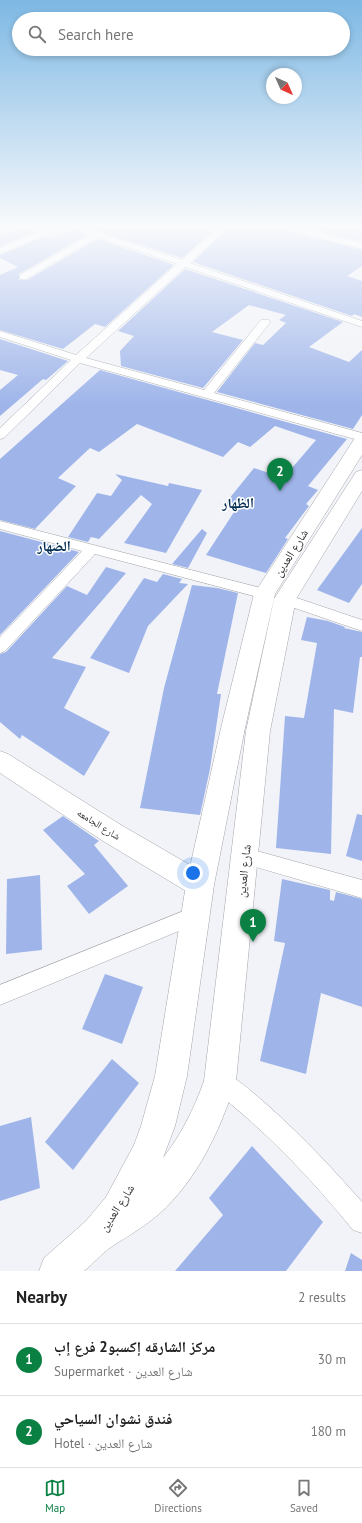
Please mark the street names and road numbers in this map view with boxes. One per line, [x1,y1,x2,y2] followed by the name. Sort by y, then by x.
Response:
[270,526,312,580] street label: شارع العدين
[75,806,123,843] street label: شارع الجامعه
[233,844,255,898] street label: شارع العدين
[96,1181,138,1235] street label: شارع العدين

